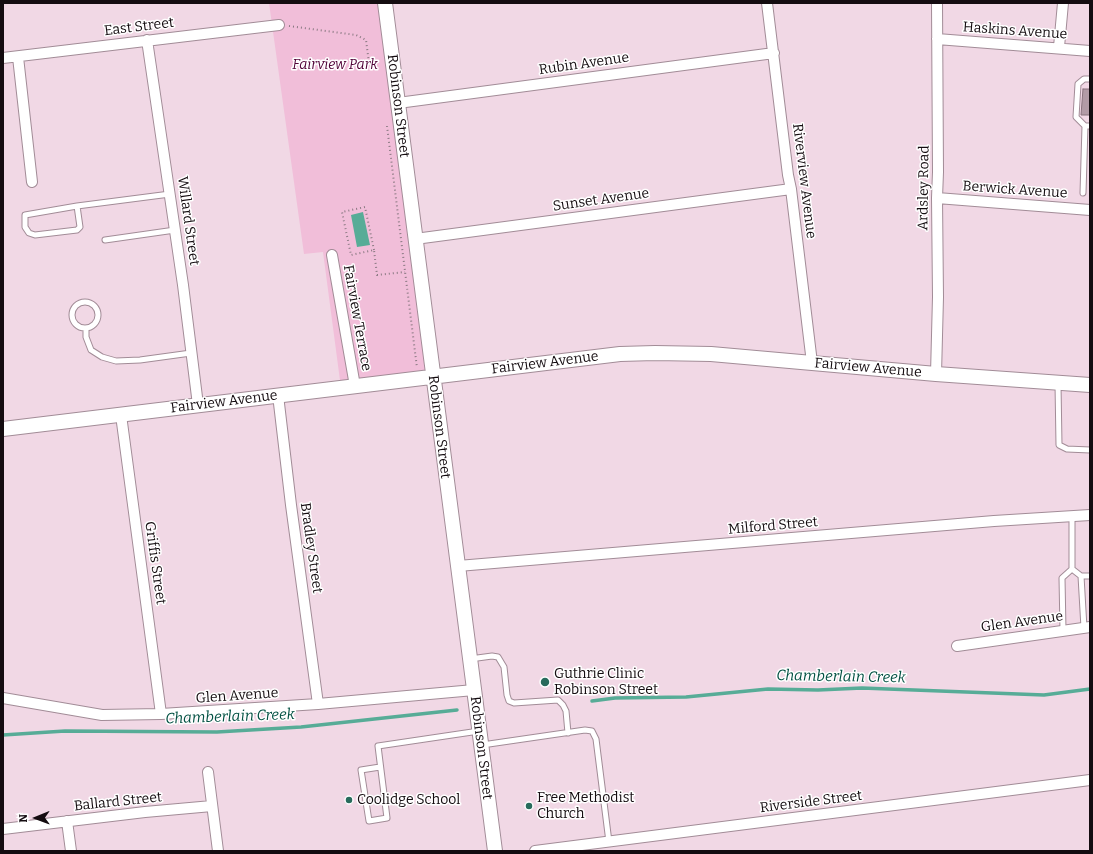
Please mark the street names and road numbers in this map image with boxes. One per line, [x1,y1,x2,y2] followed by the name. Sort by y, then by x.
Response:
[103,14,175,40] street label: East Street
[962,19,1068,43] street label: Haskins Avenue
[538,49,630,79] street label: Rubin Avenue
[383,53,413,159] street label: Robinson Street
[789,122,819,240] street label: Riverview Avenue
[915,145,933,231] street label: Ardsley Road
[173,175,203,267] street label: Willard Street
[962,178,1068,202] street label: Berwick Avenue
[552,185,650,215] street label: Sunset Avenue
[339,264,375,372] street label: Fairview Terrace
[491,348,599,378] street label: Fairview Avenue
[814,355,922,381] street label: Fairview Avenue
[424,374,454,480] street label: Robinson Street
[170,387,278,417] street label: Fairview Avenue
[296,501,326,595] street label: Bradley Street
[727,514,819,538] street label: Milford Street
[141,520,169,606] street label: Griffis Street
[980,608,1064,636] street label: Glen Avenue
[195,685,279,707] street label: Glen Avenue
[466,695,496,801] street label: Robinson Street
[759,787,863,817] street label: Riverside Street
[73,789,163,815] street label: Ballard Street

